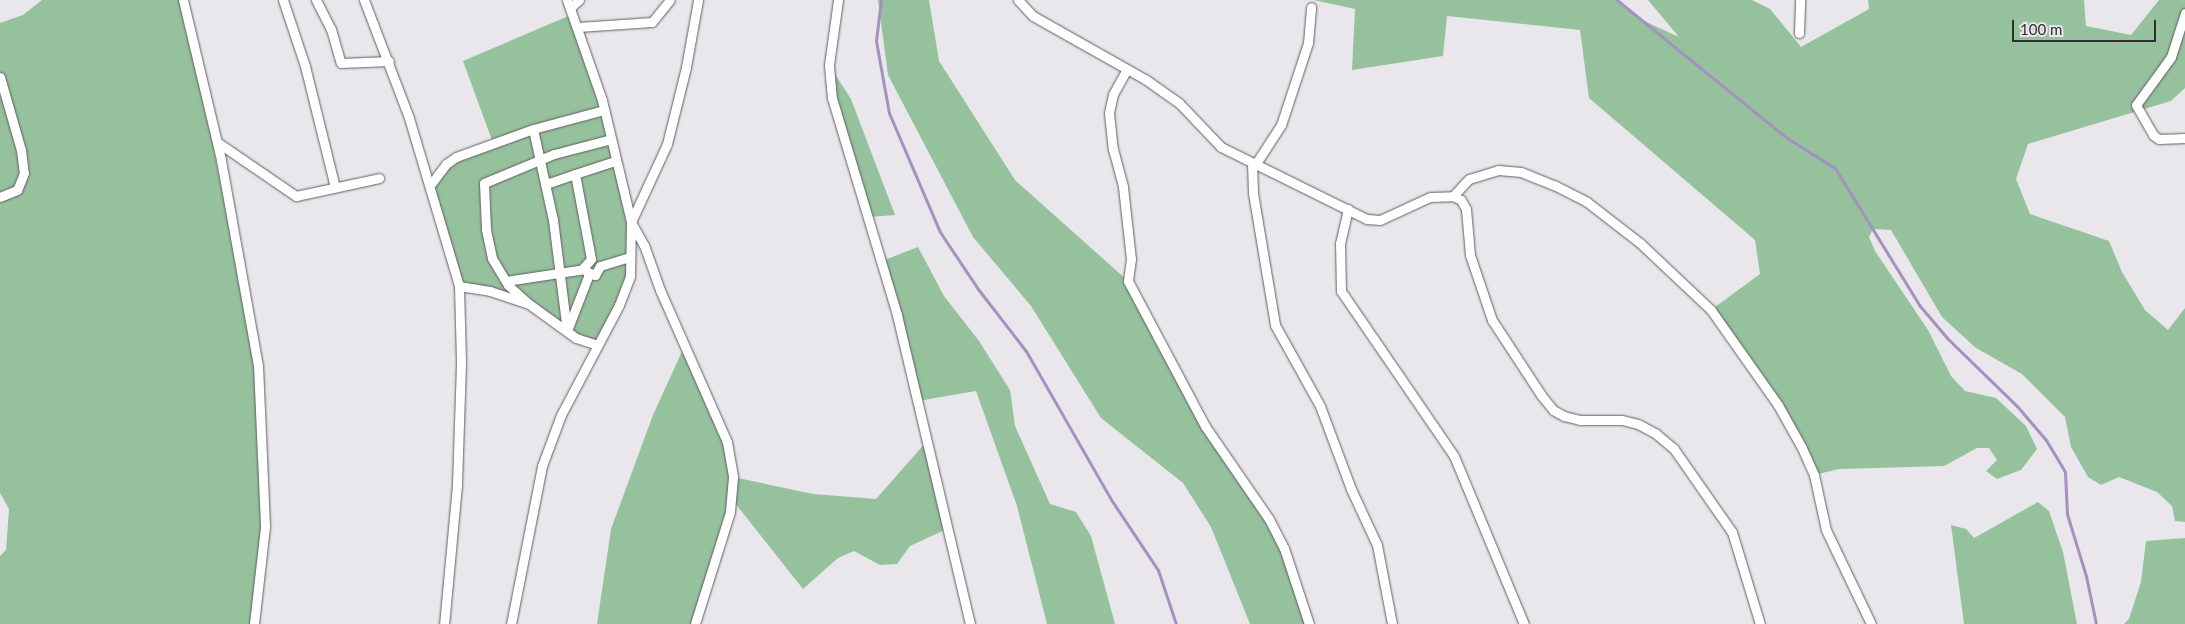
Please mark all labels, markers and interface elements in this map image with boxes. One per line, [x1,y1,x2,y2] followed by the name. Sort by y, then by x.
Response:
[2015,10,2159,42] scale bar
[2020,20,2062,38] text: 100 m

